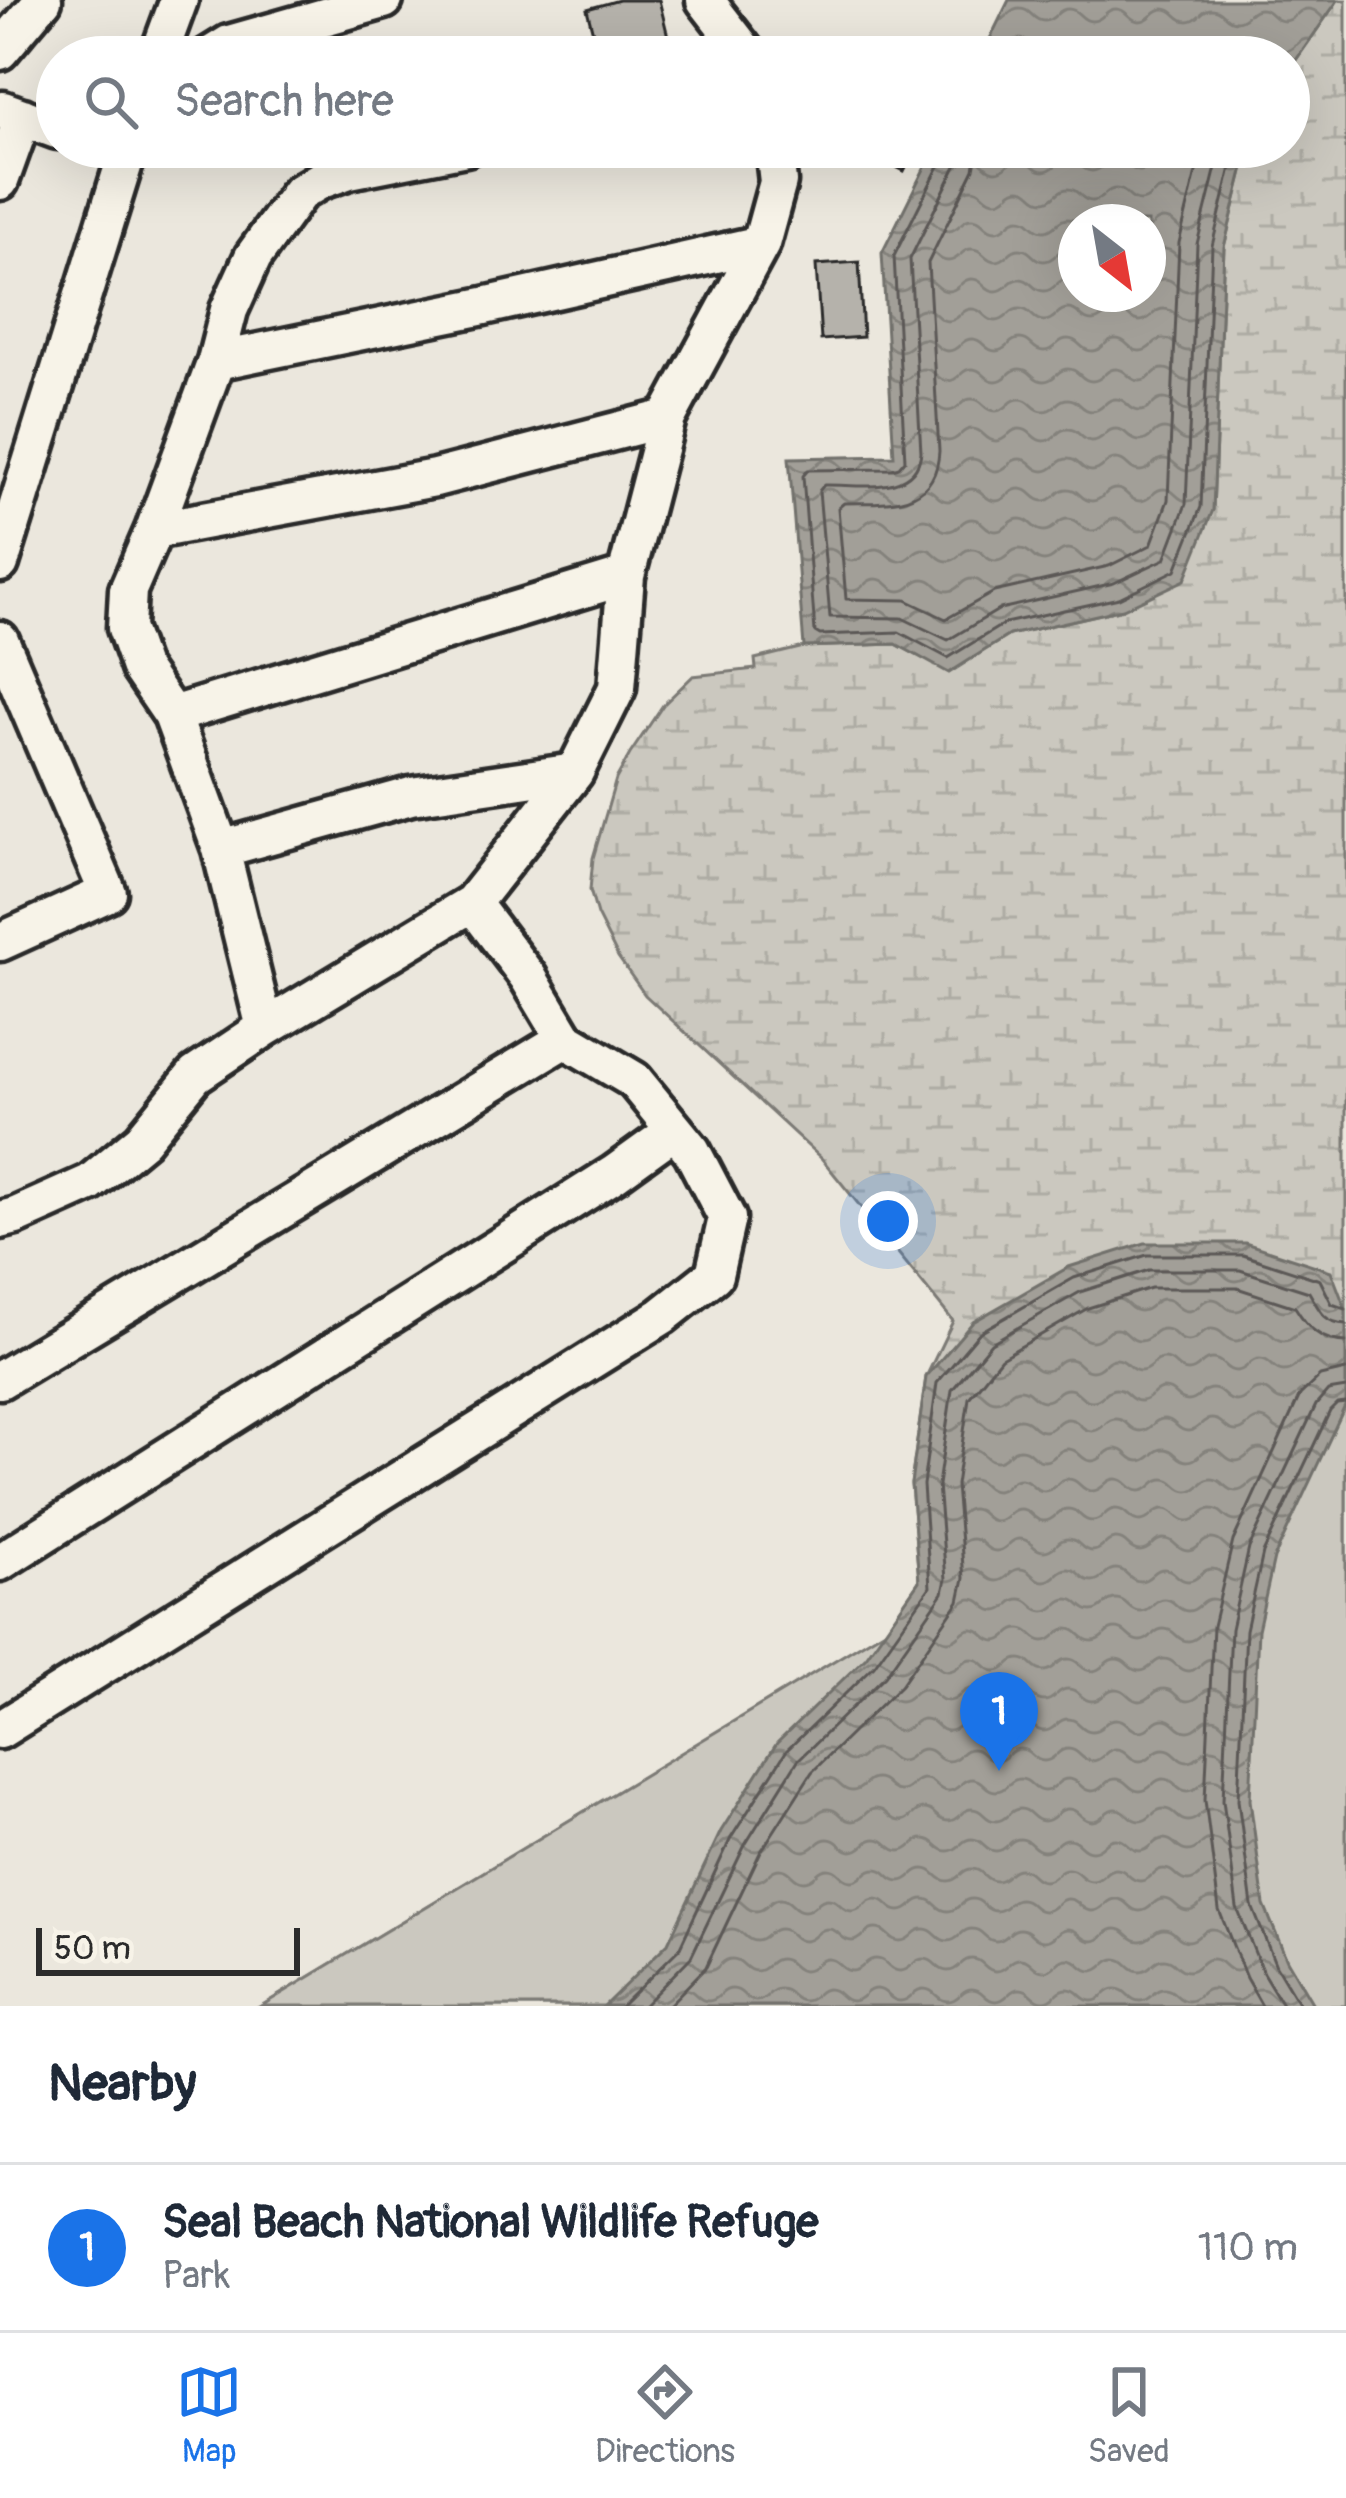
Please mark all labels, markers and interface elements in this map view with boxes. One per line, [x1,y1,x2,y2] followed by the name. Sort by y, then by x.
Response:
[36,36,1310,168] search box
[78,69,144,135] icon: search
[174,74,394,130] text: Search here
[1058,204,1166,312] north arrow
[858,1191,918,1251] your location
[960,1672,1038,1771] pin: 1
[36,1922,300,1975] scale bar
[54,1928,131,1969] text: 50 m
[48,2052,196,2116] text: Nearby
[162,2195,818,2251] text: Seal Beach National Wildlife Refuge
[79,2223,95,2272] text: 1
[1198,2223,1298,2272] text: 110 m
[162,2251,230,2300] text: Park
[176,2359,242,2472] tab: Map
[595,2359,735,2472] tab: Directions
[1088,2359,1170,2472] tab: Saved

